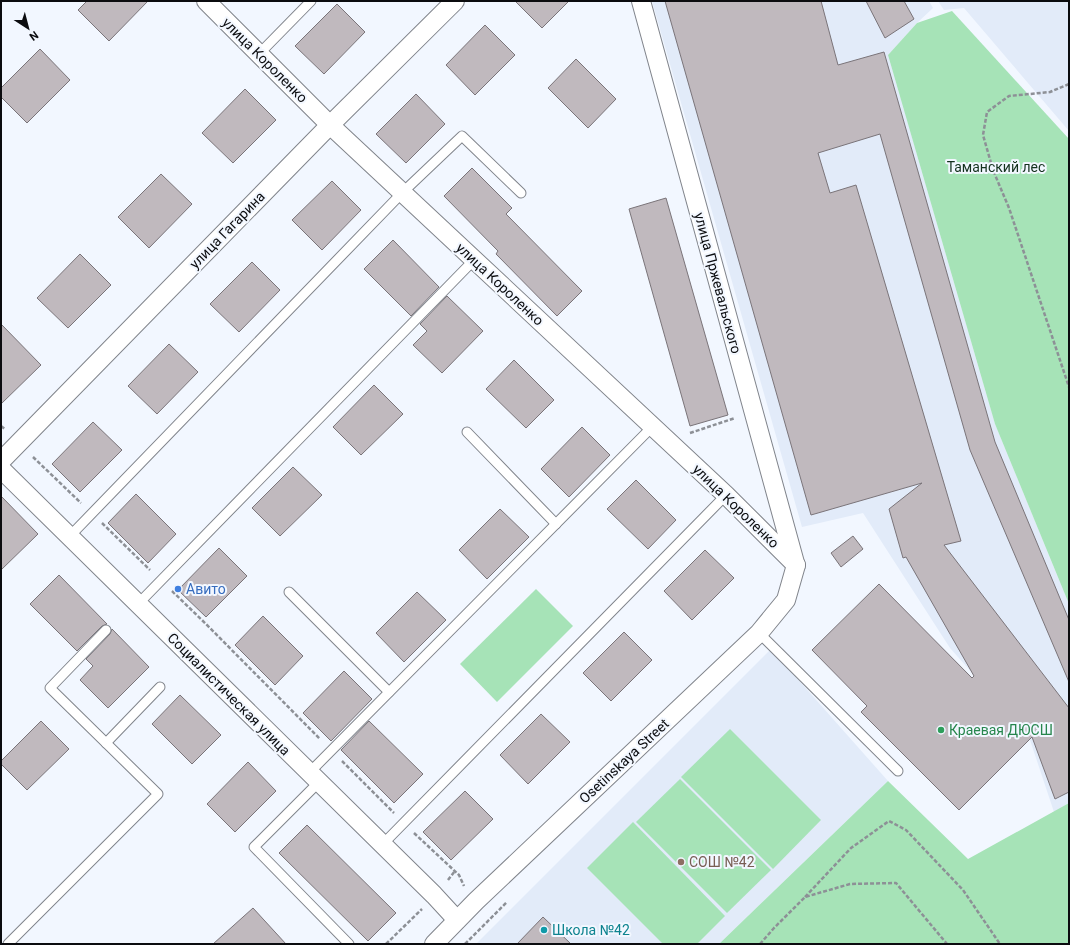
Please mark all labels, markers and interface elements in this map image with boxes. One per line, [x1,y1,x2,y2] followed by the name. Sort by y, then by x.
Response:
[8,8,48,48] north arrow
[219,14,311,106] street label: улица Короленко
[26,28,41,43] text: N
[947,159,1045,175] park label: Таманский лес
[186,188,268,272] street label: улица Гагарина
[691,211,745,355] street label: улица Пржевальского
[453,239,547,329] street label: улица Короленко
[690,461,782,551] street label: улица Короленко
[186,581,226,597] place label: Авито
[173,584,183,594] marker: Авито
[164,629,294,759] street label: Социалистическая улица
[576,715,672,807] street label: Osetinskaya Street
[949,722,1053,738] place label: Краевая ДЮСШ
[936,725,946,735] marker: Краевая ДЮСШ
[689,854,755,870] place label: СОШ №42
[676,857,686,867] marker: СОШ №42
[552,922,630,938] place label: Школа №42
[539,925,549,935] marker: Школа №42

